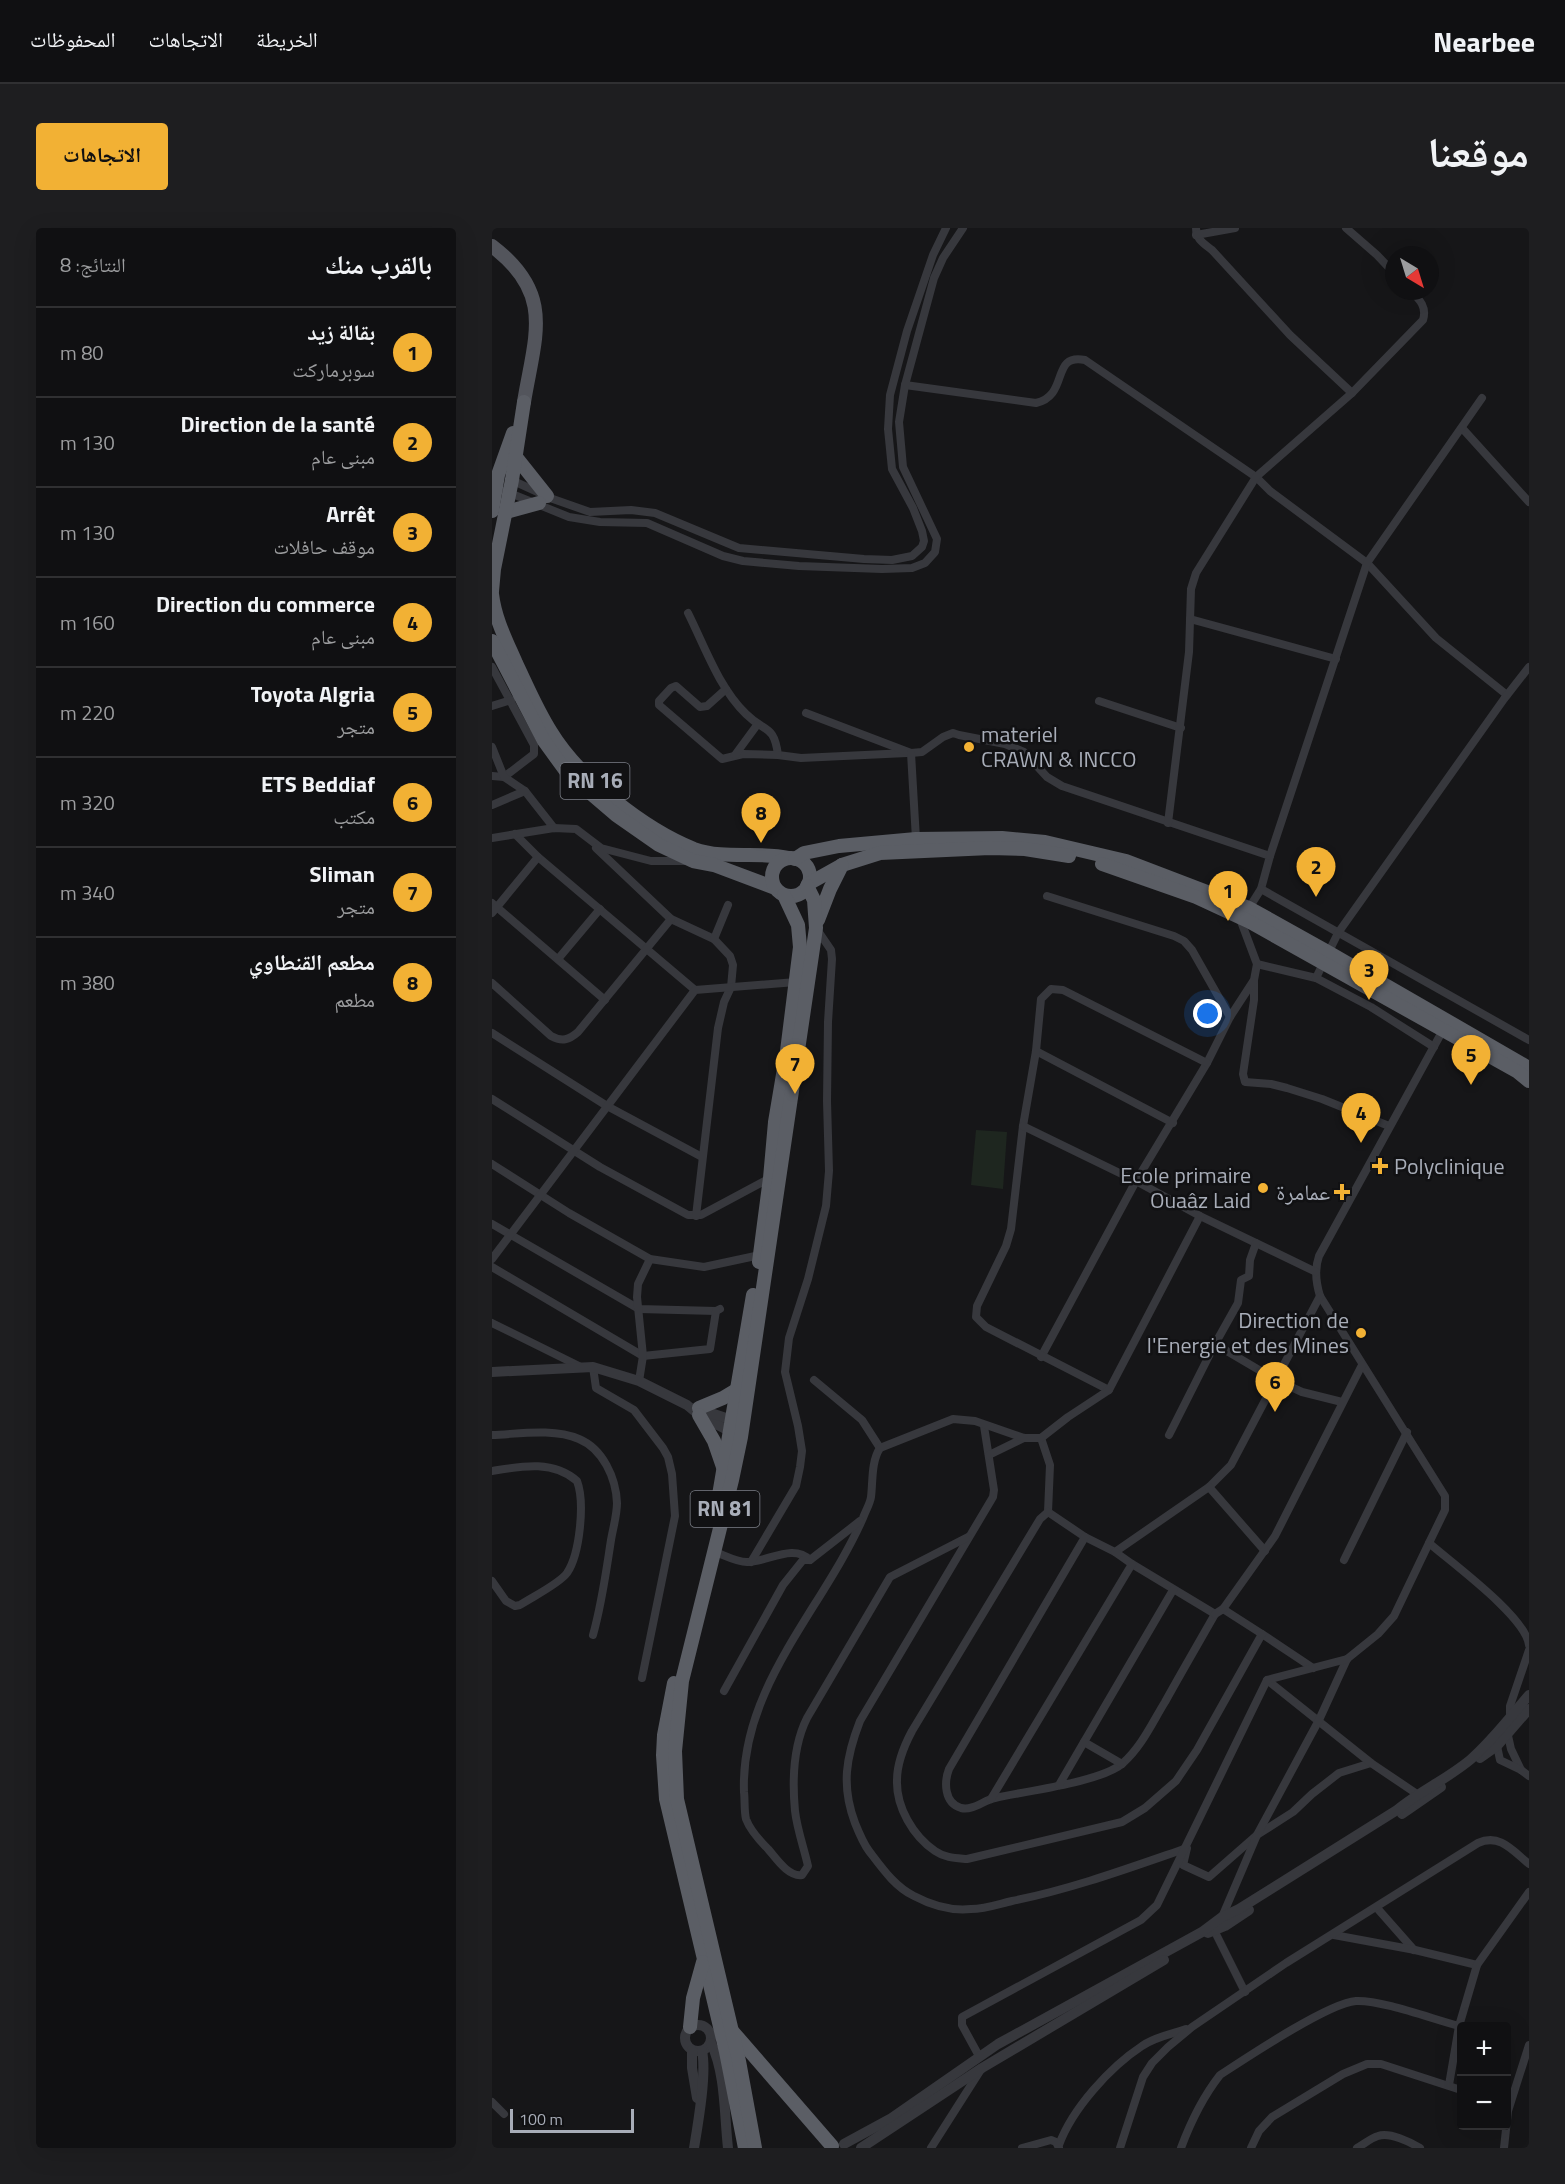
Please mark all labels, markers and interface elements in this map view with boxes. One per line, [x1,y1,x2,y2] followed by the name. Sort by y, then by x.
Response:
[1433,20,1535,63] text: Nearbee
[30,23,115,55] text: المحفوظات
[148,23,223,55] text: الاتجاهات
[256,23,318,55] text: الخريطة
[1428,119,1529,183] text: موقعنا
[36,123,168,190] button: الاتجاهات
[325,245,432,284] text: بالقرب منك
[1385,246,1439,300] north arrow
[60,249,126,280] text: النتائج: 8
[307,315,375,349] text: بقالة زيد
[60,337,104,368] text: 80 m
[407,337,418,368] text: 1
[292,354,375,385] text: سوبرماركت
[180,407,375,441] text: Direction de la santé
[60,427,115,458] text: 130 m
[407,427,418,458] text: 2
[311,441,375,472] text: مبنى عام
[326,497,375,531] text: Arrêt
[60,517,115,548] text: 130 m
[407,517,418,548] text: 3
[274,531,375,562] text: موقف حافلات
[156,587,375,621] text: Direction du commerce
[60,607,115,638] text: 160 m
[407,607,418,638] text: 4
[311,621,375,652] text: مبنى عام
[251,677,375,711] text: Toyota Algria
[60,697,115,728] text: 220 m
[407,697,418,728] text: 5
[337,711,375,742] text: متجر
[981,717,1137,776] place label: materiel CRAWN & INCCO
[962,740,976,754] marker: materiel CRAWN & INCCO
[560,763,630,799] road number: RN 16
[261,767,375,801] text: ETS Beddiaf
[60,787,115,818] text: 320 m
[407,787,418,818] text: 6
[742,794,780,843] pin: 8
[333,801,375,832] text: مكتب
[1296,848,1336,897] pin: 2
[310,857,375,891] text: Sliman
[1208,872,1248,921] pin: 1
[60,877,115,908] text: 340 m
[407,877,418,908] text: 7
[337,891,375,922] text: متجر
[249,945,375,979] text: مطعم القنطاوي
[1350,950,1388,1000] pin: 3
[60,967,115,998] text: 380 m
[407,967,418,998] text: 8
[334,984,375,1015] text: مطعم
[1193,999,1222,1028] your location
[1452,1036,1490,1085] pin: 5
[776,1044,814,1094] pin: 7
[1342,1094,1380,1143] pin: 4
[1394,1149,1505,1183] place label: Polyclinique
[1371,1157,1389,1175] marker: Polyclinique
[1120,1158,1251,1217] place label: Ecole primaire Ouaâz Laid
[1276,1175,1330,1209] place label: عمامرة
[1256,1181,1270,1195] marker: Ecole primaire Ouaâz Laid
[1335,1185,1349,1199] marker: عمامرة
[1147,1303,1349,1362] place label: Direction de l'Energie et des Mines
[1354,1326,1368,1340] marker: Direction de l'Energie et des Mines
[1256,1362,1294,1412] pin: 6
[690,1491,760,1527] road number: RN 81
[1457,2022,1511,2130] map controls
[1457,2022,1511,2076] button: +
[1457,2076,1511,2130] button: −
[510,2106,634,2134] scale bar
[519,2107,563,2131] text: 100 m

